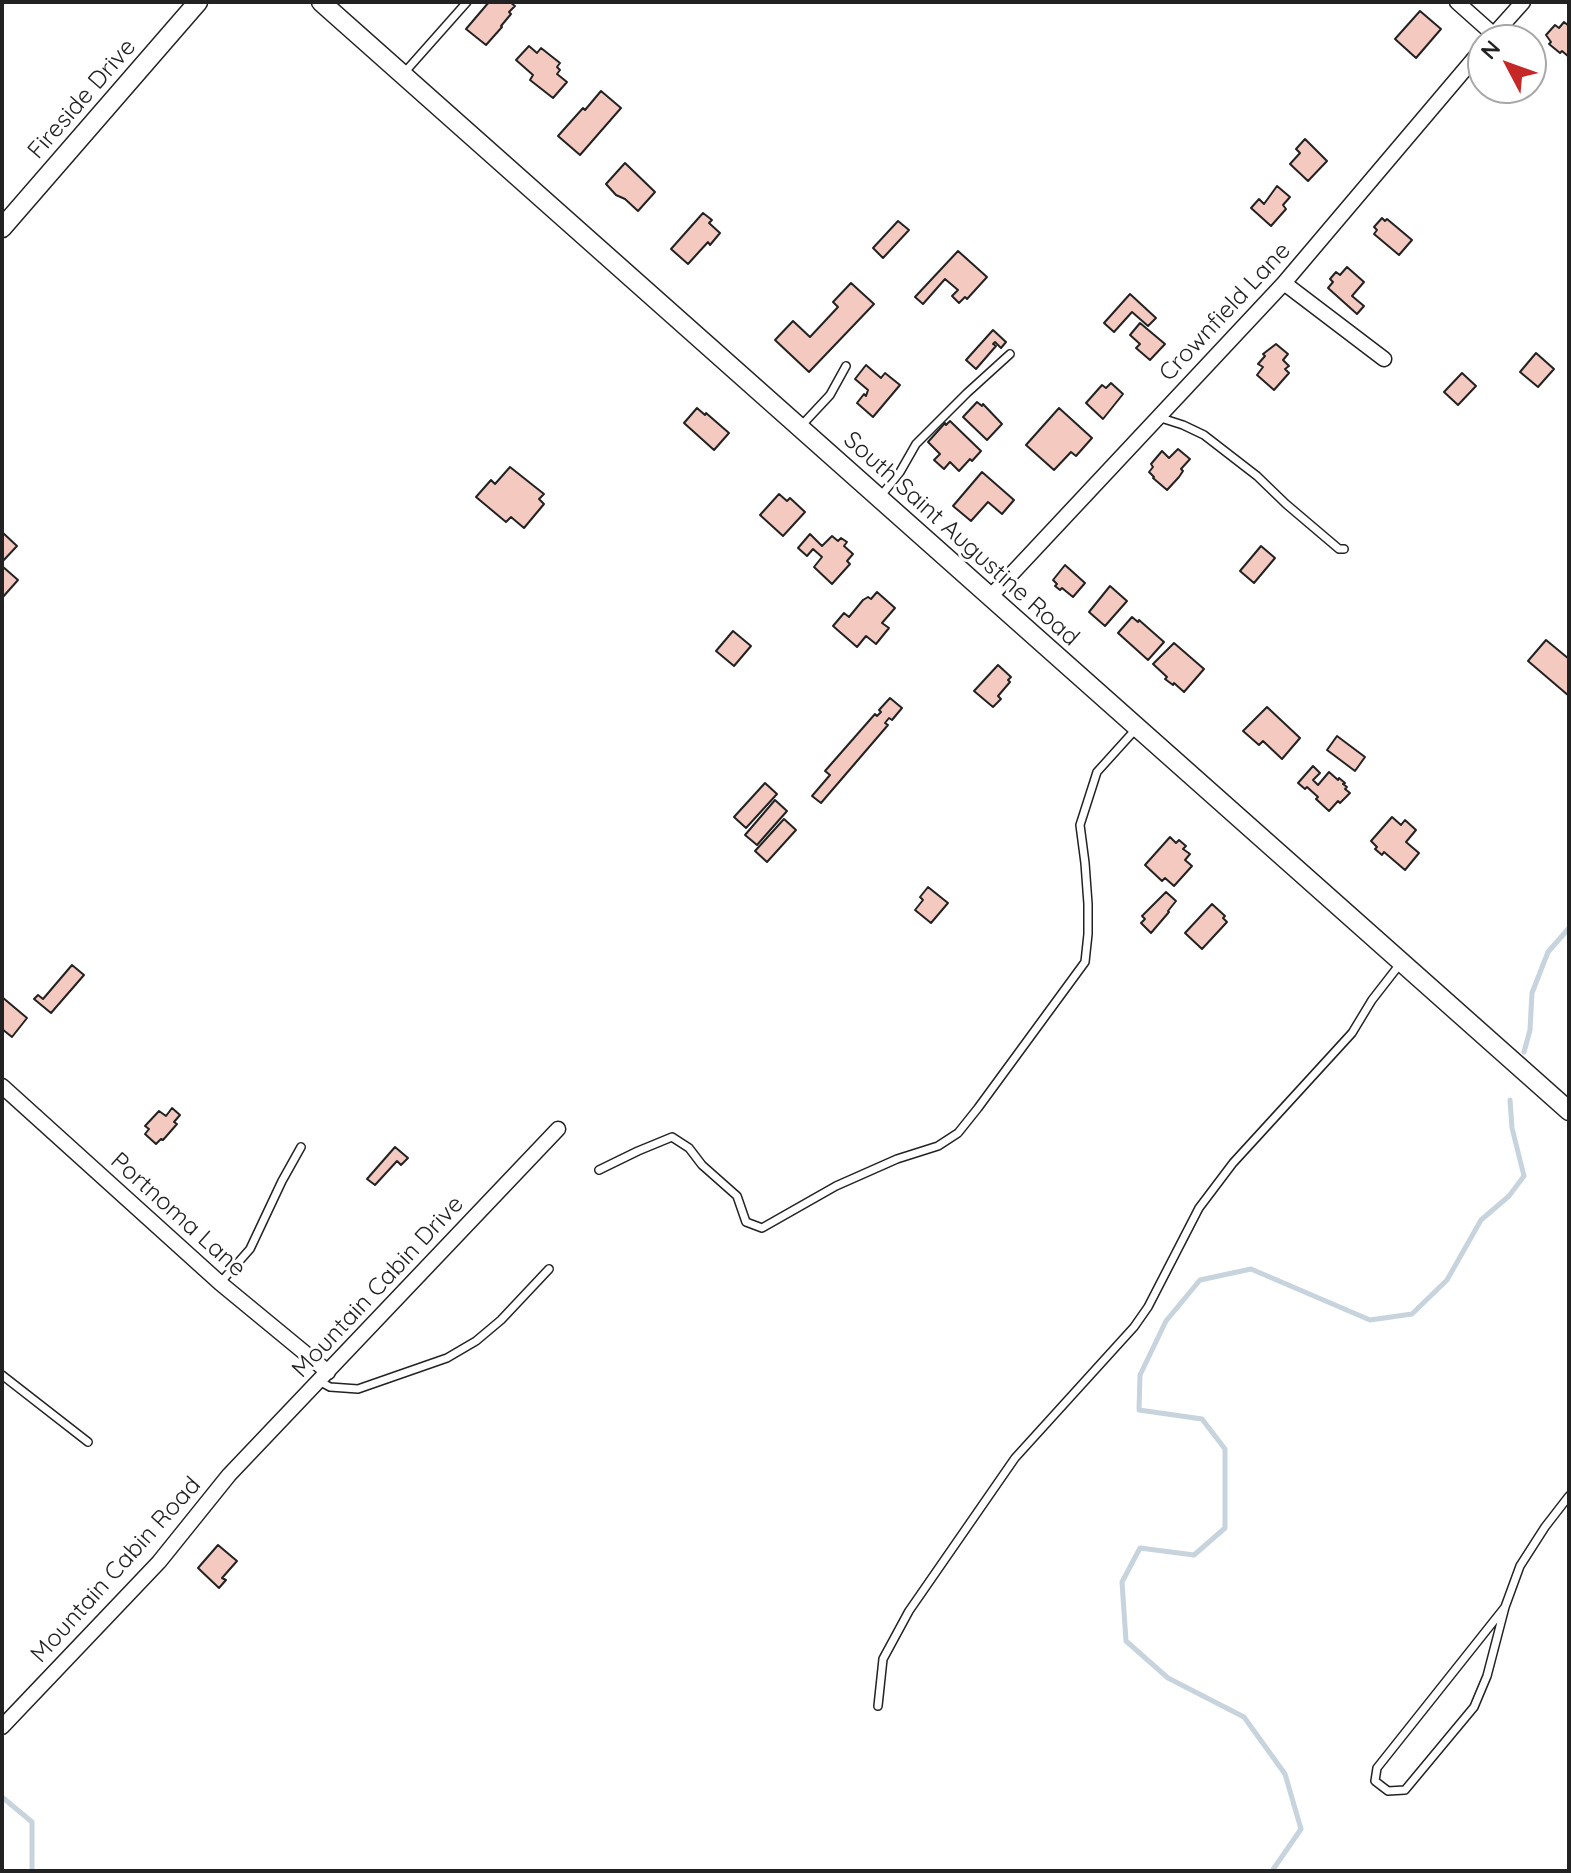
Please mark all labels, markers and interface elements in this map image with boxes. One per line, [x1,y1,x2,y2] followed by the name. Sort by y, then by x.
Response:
[1467,24,1547,104] north arrow
[22,33,142,165] street label: Fireside Drive
[1475,34,1506,65] text: N
[1153,237,1297,387] street label: Crownfield Lane
[837,426,1085,652] street label: South Saint Augustine Road
[104,1147,252,1283] street label: Portnoma Lane
[286,1190,470,1384] street label: Mountain Cabin Drive
[25,1471,207,1669] street label: Mountain Cabin Road

